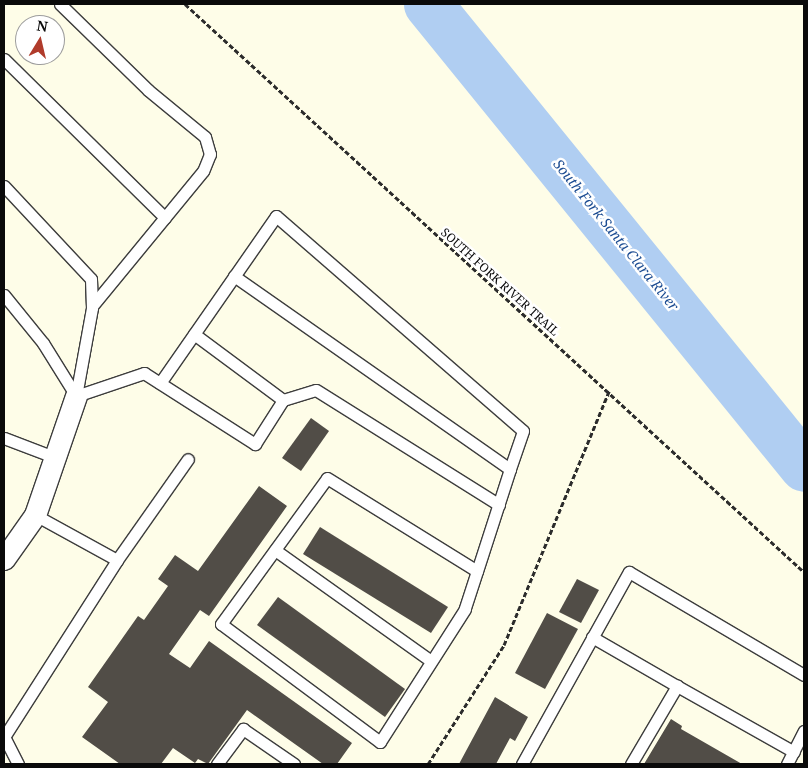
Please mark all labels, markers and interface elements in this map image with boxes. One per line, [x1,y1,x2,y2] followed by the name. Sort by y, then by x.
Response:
[15,15,65,65] north arrow
[35,15,49,36] text: N
[550,156,682,314] water label: South Fork Santa Clara River
[438,225,562,339] street label: SOUTH FORK RIVER TRAIL

